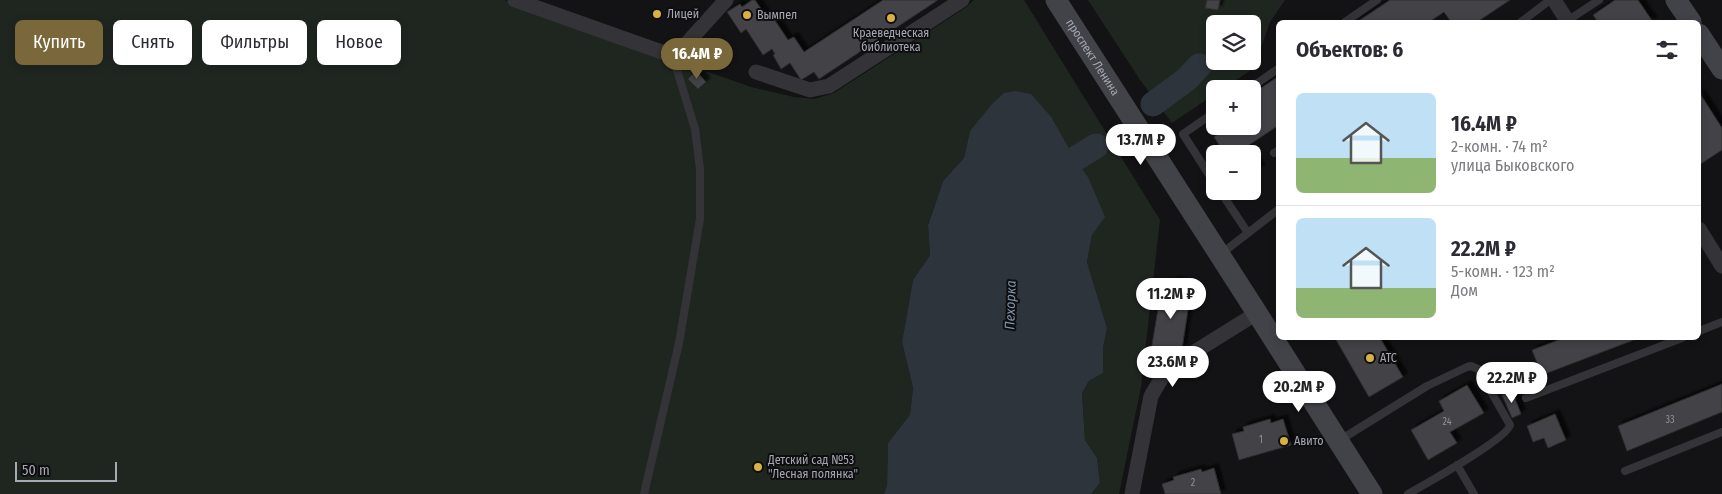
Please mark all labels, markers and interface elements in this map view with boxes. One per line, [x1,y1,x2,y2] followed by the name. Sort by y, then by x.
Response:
[667,7,699,21] place label: Лицей
[651,8,663,20] marker: Лицей
[757,8,797,22] place label: Вымпел
[741,9,753,21] marker: Вымпел
[885,12,897,24] marker: Краеведческая библиотека
[1206,15,1261,200] map controls
[1206,15,1261,70] button: layers
[1063,16,1122,98] street label: проспект Ленина
[15,20,103,65] chip: Купить
[113,20,192,65] chip: Снять
[202,20,307,65] chip: Фильтры
[317,20,401,65] chip: Новое
[853,26,929,54] place label: Краеведческая библиотека
[1653,36,1681,64] icon: filters
[1296,37,1403,63] text: Объектов: 6
[651,38,743,80] pin: 16.4M ₽
[672,44,722,63] text: 16.4M ₽
[1206,80,1261,135] button: +
[1451,111,1517,137] text: 16.4M ₽
[1336,113,1396,173] icon: home
[1095,124,1187,166] pin: 13.7M ₽
[1117,130,1165,149] text: 13.7M ₽
[1451,137,1548,156] text: 2-комн. · 74 m²
[1206,145,1261,200] button: −
[1451,156,1574,175] text: улица Быковского
[1451,236,1516,262] text: 22.2M ₽
[1336,238,1396,298] icon: home
[1451,262,1555,281] text: 5-комн. · 123 m²
[1125,278,1217,320] pin: 11.2M ₽
[1001,280,1020,330] water label: Пехорка
[1451,281,1478,300] text: Дом
[1147,284,1195,303] text: 11.2M ₽
[1127,346,1219,388] pin: 23.6M ₽
[1380,351,1397,365] place label: АТС
[1148,352,1198,371] text: 23.6M ₽
[1364,352,1376,364] marker: АТС
[1466,362,1558,404] pin: 22.2M ₽
[1487,368,1537,387] text: 22.2M ₽
[1253,370,1345,413] pin: 20.2M ₽
[1274,377,1324,396] text: 20.2M ₽
[1665,414,1675,426] house number: 33
[1442,416,1452,428] house number: 24
[1259,434,1263,446] house number: 1
[1294,434,1324,448] place label: Авито
[1278,435,1290,447] marker: Авито
[767,453,858,481] place label: Детский сад №53 "Лесная полянка"
[15,459,118,482] scale bar
[752,461,764,473] marker: Детский сад №53 "Лесная полянка"
[22,462,50,479] text: 50 m
[1191,477,1196,489] house number: 2

